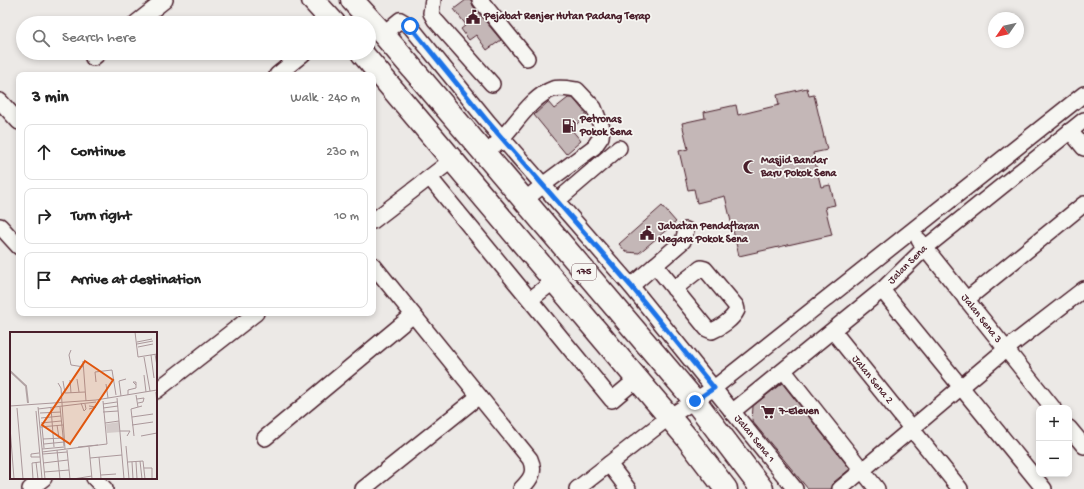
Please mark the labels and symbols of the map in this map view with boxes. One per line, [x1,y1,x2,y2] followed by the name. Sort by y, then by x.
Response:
[465,9,481,25] public building icon: Pejabat Renjer Hutan Padang Terap
[483,10,651,24] place label: Pejabat Renjer Hutan Padang Terap
[988,12,1024,48] north arrow
[401,17,419,35] route start
[579,113,633,139] place label: Petronas Pokok Sena
[561,118,577,134] fuel station icon: Petronas Pokok Sena
[760,155,837,180] place label: Masjid Bandar Baru Pokok Sena
[742,159,758,175] mosque icon: Masjid Bandar Baru Pokok Sena
[657,220,760,247] place label: Jabatan Pendaftaran Negara Pokok Sena
[639,225,655,241] public building icon: Jabatan Pendaftaran Negara Pokok Sena
[886,242,931,287] street label: Jalan Sena
[572,264,596,280] road number: 175
[958,292,1004,346] street label: Jalan Sena 3
[10,332,157,479] inset map
[849,354,895,407] street label: Jalan Sena 2
[686,392,704,410] route end
[760,404,776,420] supermarket icon: 7-Eleven
[778,406,820,418] place label: 7-Eleven
[731,413,777,465] street label: Jalan Sena 1

